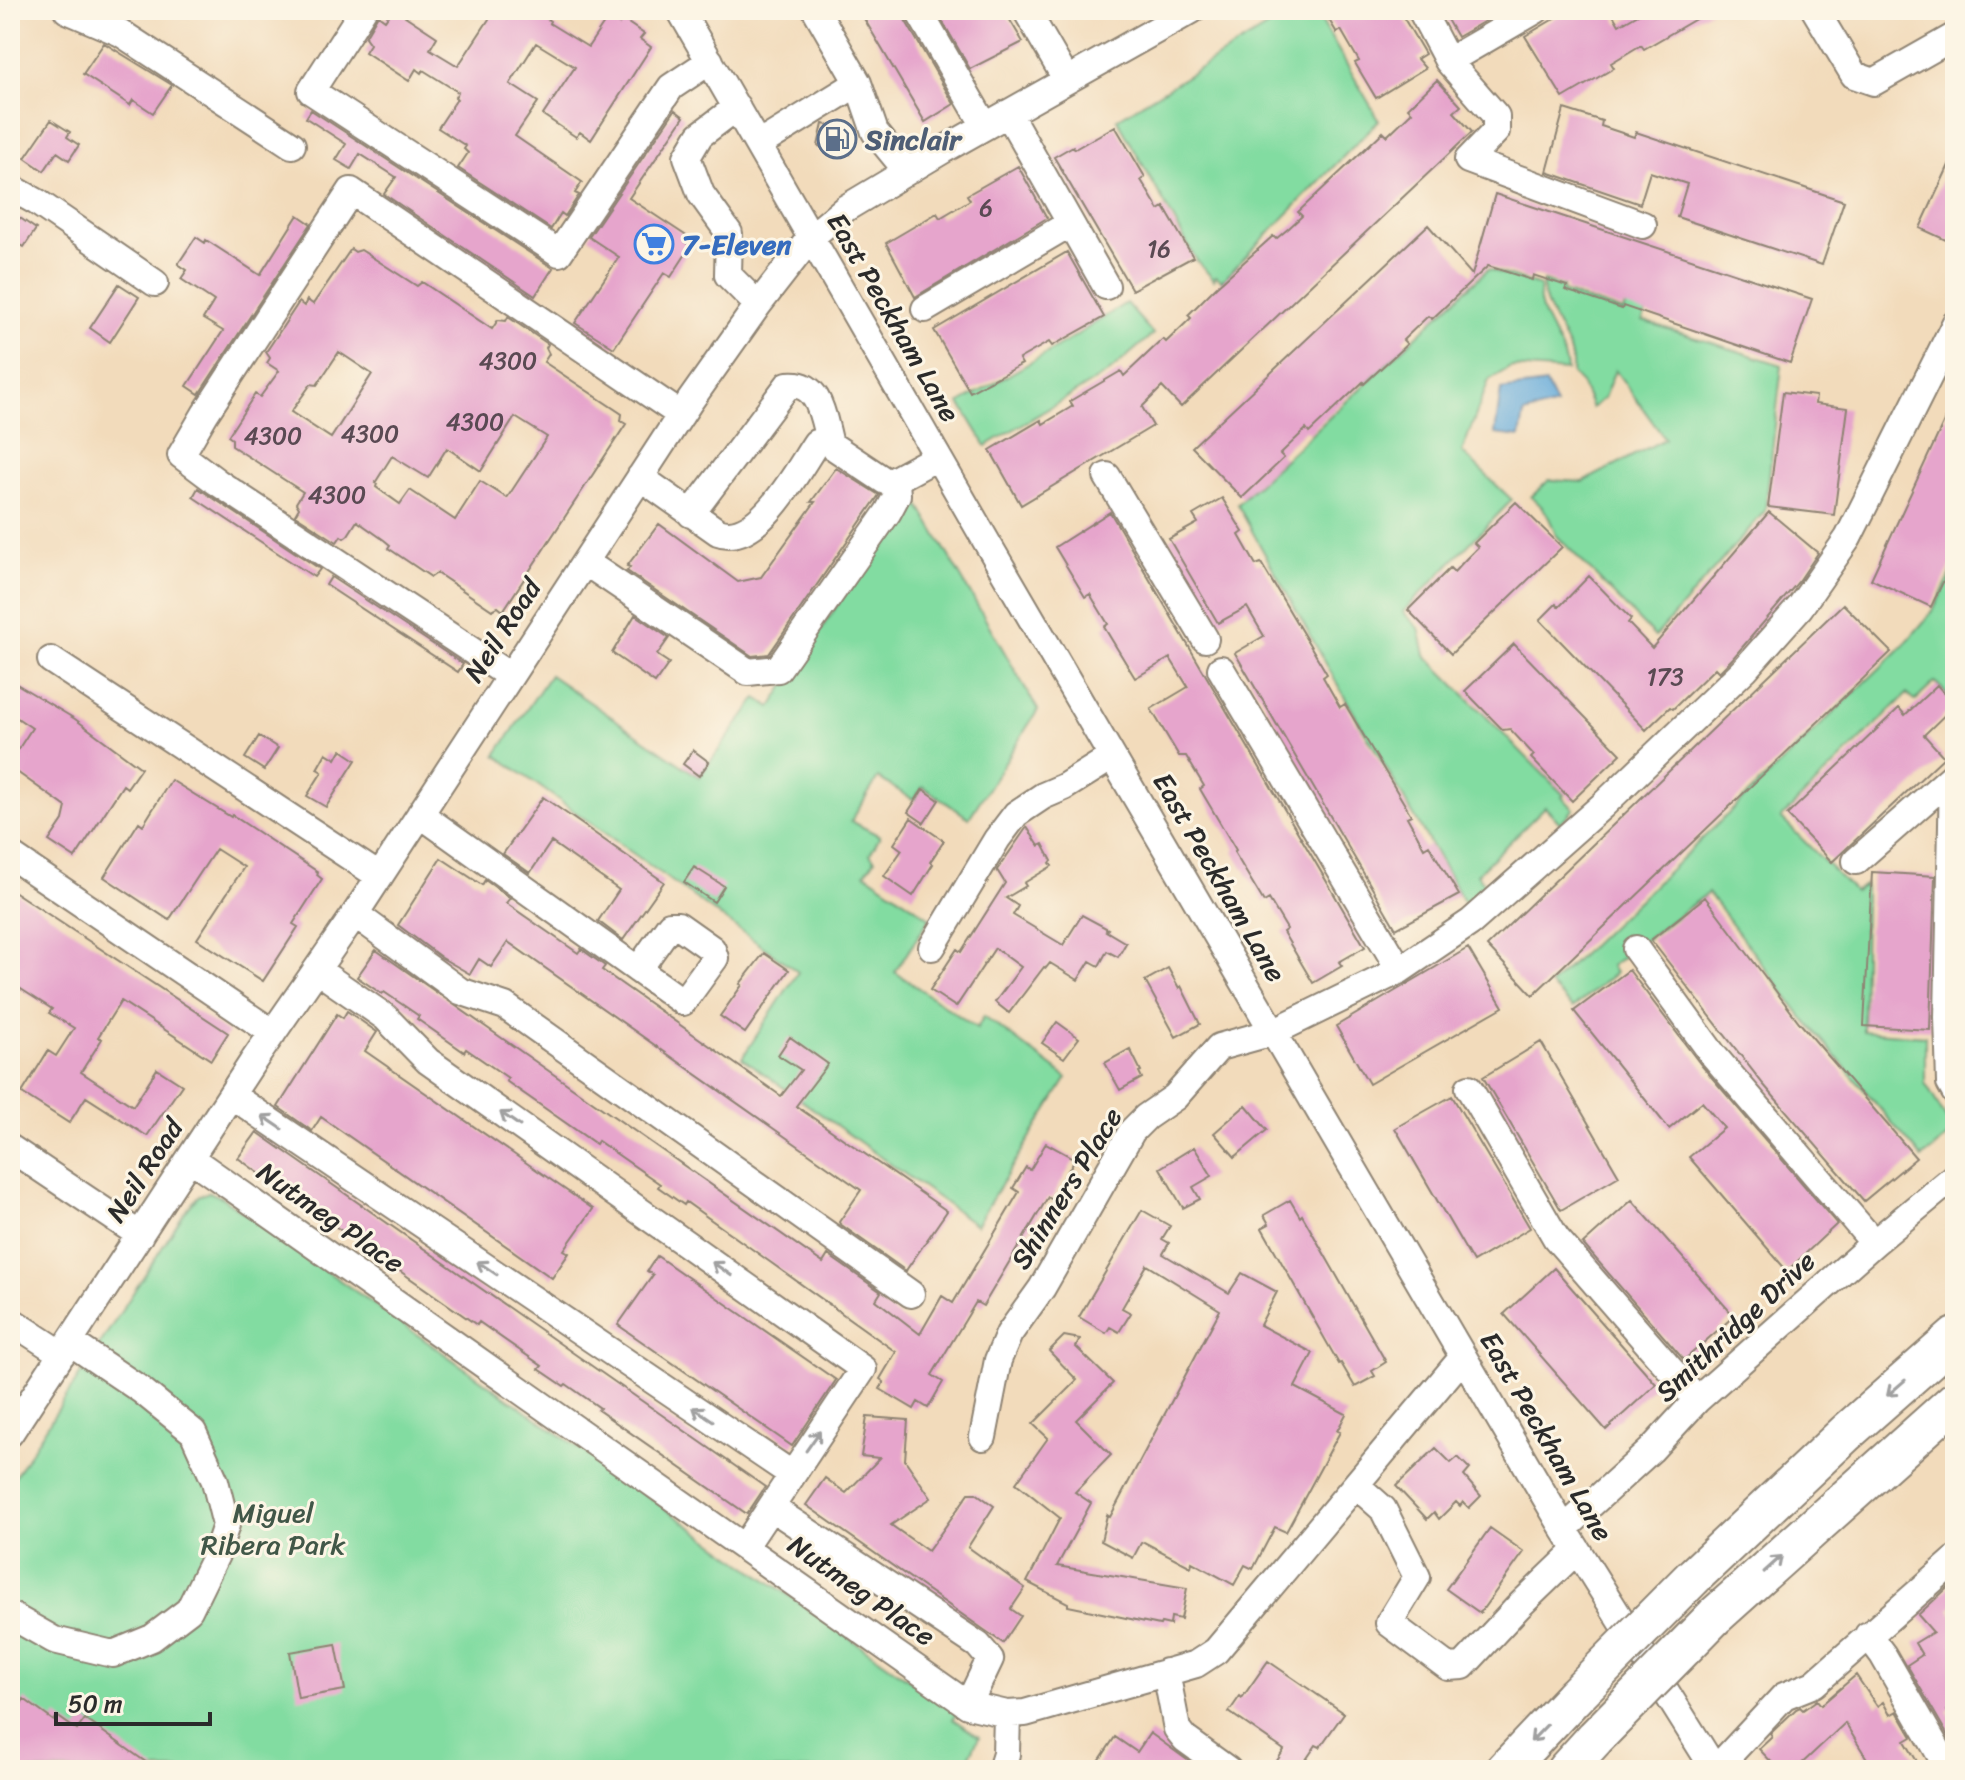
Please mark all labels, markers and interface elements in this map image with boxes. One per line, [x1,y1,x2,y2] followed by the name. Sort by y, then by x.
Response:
[864,115,963,164] place label: Sinclair
[816,118,858,160] fuel station icon: Sinclair
[979,187,993,229] house number: 6
[813,203,974,432] street label: East Peckham Lane
[682,220,792,269] place label: 7-Eleven
[633,223,675,265] supermarket icon: 7-Eleven
[1147,228,1171,270] house number: 16
[479,340,537,382] house number: 4300
[446,401,504,443] house number: 4300
[341,413,399,455] house number: 4300
[244,415,302,457] house number: 4300
[308,474,366,516] house number: 4300
[450,566,556,692] street label: Neil Road
[1646,656,1684,698] house number: 173
[1139,763,1300,992] street label: East Peckham Lane
[997,1097,1136,1279] street label: Shinners Place
[92,1106,198,1232] street label: Neil Road
[500,1111,521,1128] one-way arrow
[262,1114,284,1130] one-way arrow
[246,1148,415,1287] street label: Nutmeg Place
[1643,1238,1827,1415] street label: Smithridge Drive
[477,1260,499,1276] one-way arrow
[712,1261,734,1277] one-way arrow
[1466,1322,1627,1551] street label: East Peckham Lane
[1887,1379,1907,1397] one-way arrow
[692,1406,714,1422] one-way arrow
[805,1431,821,1453] one-way arrow
[201,1488,345,1569] park label: Miguel Ribera Park
[777,1521,946,1660] street label: Nutmeg Place
[1763,1555,1783,1573] one-way arrow
[56,1676,210,1726] scale bar
[68,1683,123,1725] text: 50 m
[1530,1723,1549,1742] one-way arrow

